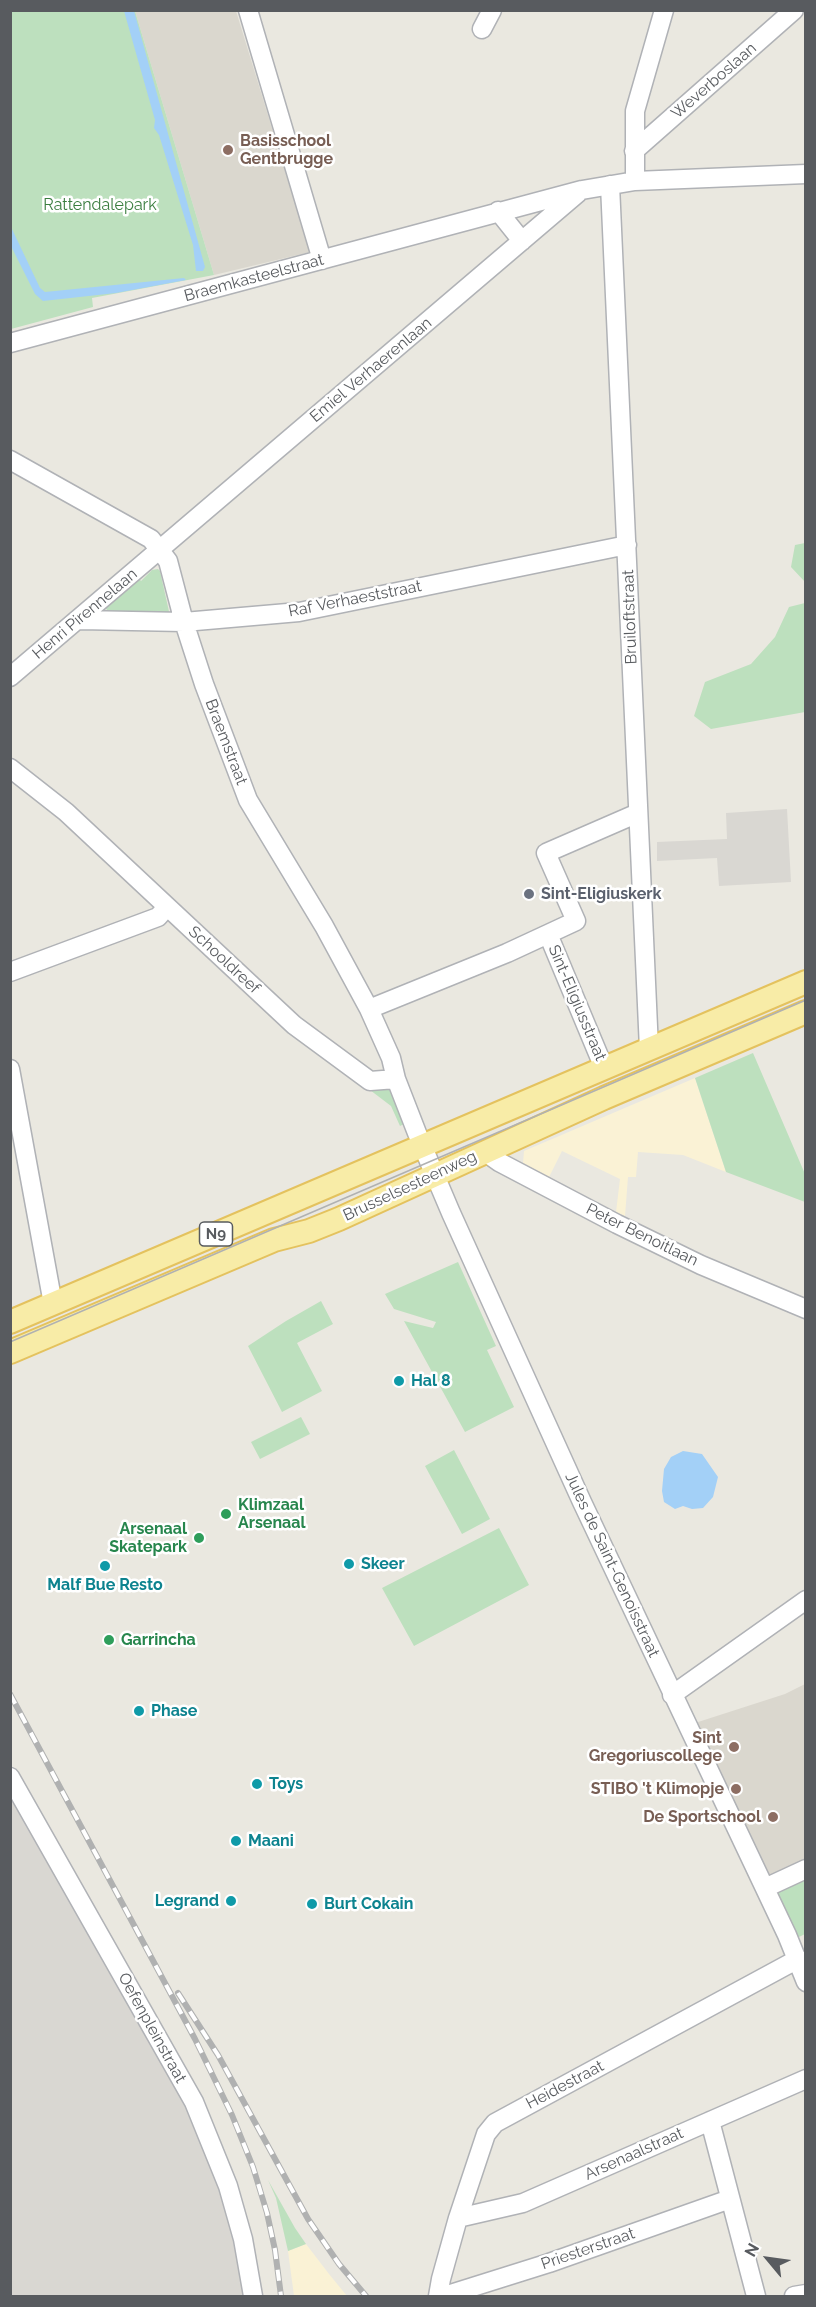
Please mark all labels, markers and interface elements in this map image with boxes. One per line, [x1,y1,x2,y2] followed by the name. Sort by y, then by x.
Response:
[668,39,760,123] street label: Weverboslaan
[240,131,333,169] place label: Basisschool Gentbrugge
[221,143,235,157] marker: Basisschool Gentbrugge
[43,195,157,215] park label: Rattendalepark
[182,250,326,306] street label: Braemkasteelstraat
[306,313,436,427] street label: Emiel Verhaerenlaan
[29,565,141,663] street label: Henri Pirennelaan
[619,569,641,665] street label: Bruiloftstraat
[287,577,423,621] street label: Raf Verhaeststraat
[201,696,251,788] street label: Braemstraat
[541,884,661,904] place label: Sint-Eligiuskerk
[522,887,536,901] marker: Sint-Eligiuskerk
[184,922,264,998] street label: Schooldreef
[544,942,610,1064] street label: Sint-Eligiusstraat
[340,1147,480,1225] street label: Brusselsesteenweg
[583,1200,701,1270] street label: Peter Benoitlaan
[200,1222,232,1246] road number: N9
[411,1371,451,1391] place label: Hal 8
[392,1374,406,1388] marker: Hal 8
[561,1470,663,1660] street label: Jules de Saint-Genoisstraat
[238,1495,306,1533] place label: Klimzaal Arsenaal
[219,1507,233,1521] marker: Klimzaal Arsenaal
[109,1519,187,1557] place label: Arsenaal Skatepark
[192,1531,206,1545] marker: Arsenaal Skatepark
[361,1554,405,1574] place label: Skeer
[342,1557,356,1571] marker: Skeer
[98,1559,112,1573] marker: Malf Bue Resto
[47,1575,163,1595] place label: Malf Bue Resto
[121,1630,196,1650] place label: Garrincha
[102,1633,116,1647] marker: Garrincha
[151,1701,197,1721] place label: Phase
[132,1704,146,1718] marker: Phase
[589,1728,722,1766] place label: Sint Gregoriuscollege
[727,1740,741,1754] marker: Sint Gregoriuscollege
[269,1774,303,1794] place label: Toys
[250,1777,264,1791] marker: Toys
[591,1779,724,1799] place label: STIBO 't Klimopje
[729,1782,743,1796] marker: STIBO 't Klimopje
[643,1807,761,1827] place label: De Sportschool
[766,1810,780,1824] marker: De Sportschool
[248,1831,294,1851] place label: Maani
[229,1834,243,1848] marker: Maani
[155,1891,219,1911] place label: Legrand
[224,1894,238,1908] marker: Legrand
[324,1894,413,1914] place label: Burt Cokain
[305,1897,319,1911] marker: Burt Cokain
[114,1970,190,2086] street label: Oefenpleinstraat
[523,2056,607,2114] street label: Heidestraat
[582,2124,686,2184] street label: Arsenaalstraat
[539,2224,637,2274] street label: Priesterstraat
[738,2229,798,2289] north arrow
[741,2240,763,2260] text: N

